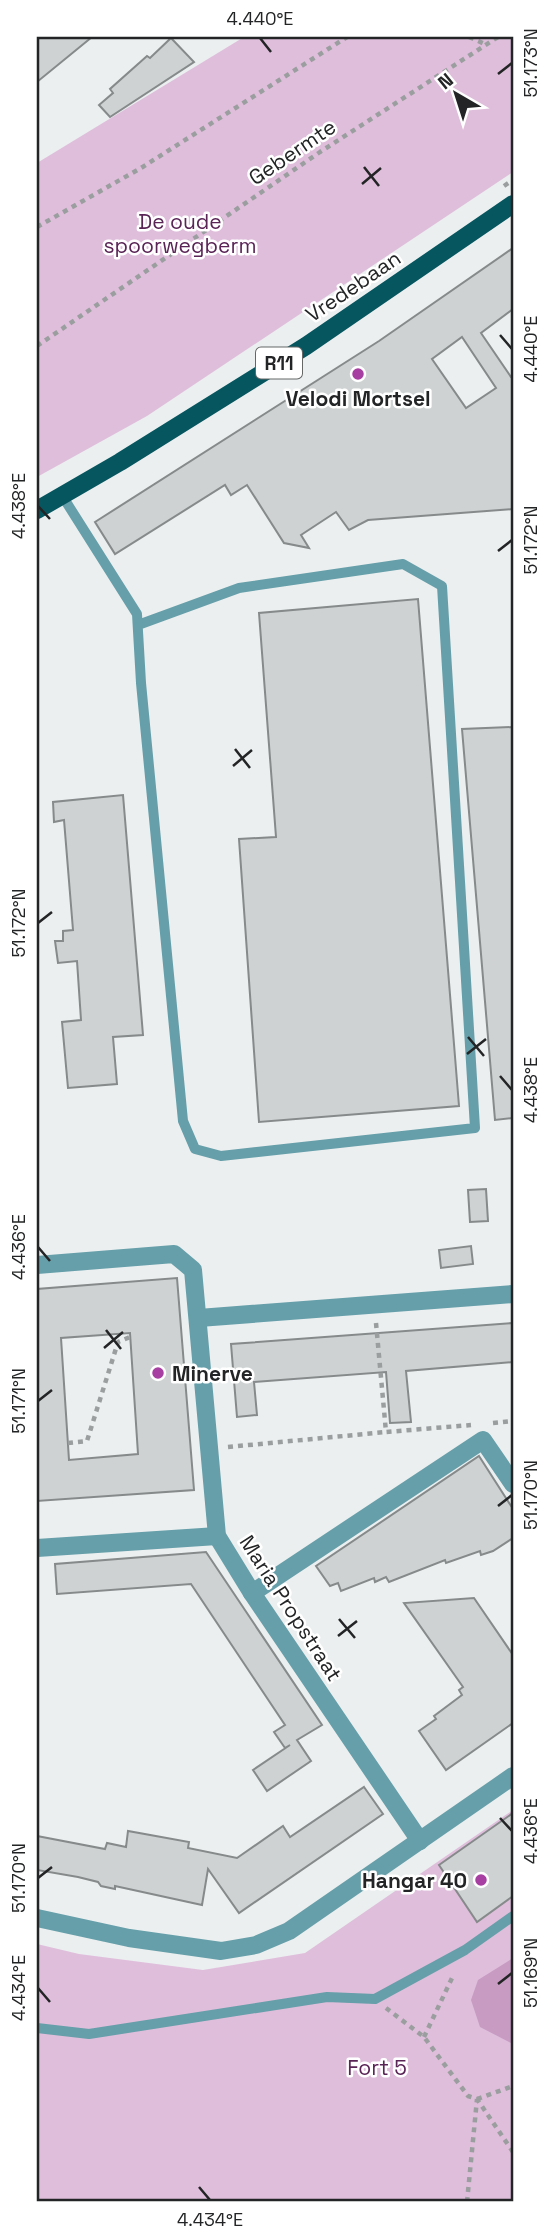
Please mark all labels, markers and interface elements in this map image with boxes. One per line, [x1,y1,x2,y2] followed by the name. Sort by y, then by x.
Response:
[227,7,293,30] text: 4.440°E
[519,28,542,98] text: 51.173°N
[420,60,490,130] north arrow
[433,67,458,95] text: N
[243,113,341,191] street label: Gebermte
[104,208,256,259] park label: De oude spoorwegberm
[300,244,406,328] street label: Vredebaan
[519,316,542,382] text: 4.440°E
[256,348,302,378] road number: R11
[350,366,366,382] marker: Velodi Mortsel
[285,385,431,412] place label: Velodi Mortsel
[7,473,30,539] text: 4.438°E
[519,505,542,575] text: 51.172°N
[7,888,30,958] text: 51.172°N
[519,1057,542,1123] text: 4.438°E
[7,1214,30,1280] text: 4.436°E
[172,1360,253,1387] place label: Minerve
[150,1365,166,1381] marker: Minerve
[7,1368,30,1434] text: 51.171°N
[519,1460,542,1530] text: 51.170°N
[234,1530,348,1686] street label: Maria Propstraat
[519,1798,542,1864] text: 4.436°E
[7,1843,30,1913] text: 51.170°N
[362,1867,467,1894] place label: Hangar 40
[473,1872,489,1888] marker: Hangar 40
[519,1938,542,2008] text: 51.169°N
[7,1955,30,2021] text: 4.434°E
[347,2054,407,2081] park label: Fort 5
[177,2208,243,2231] text: 4.434°E

